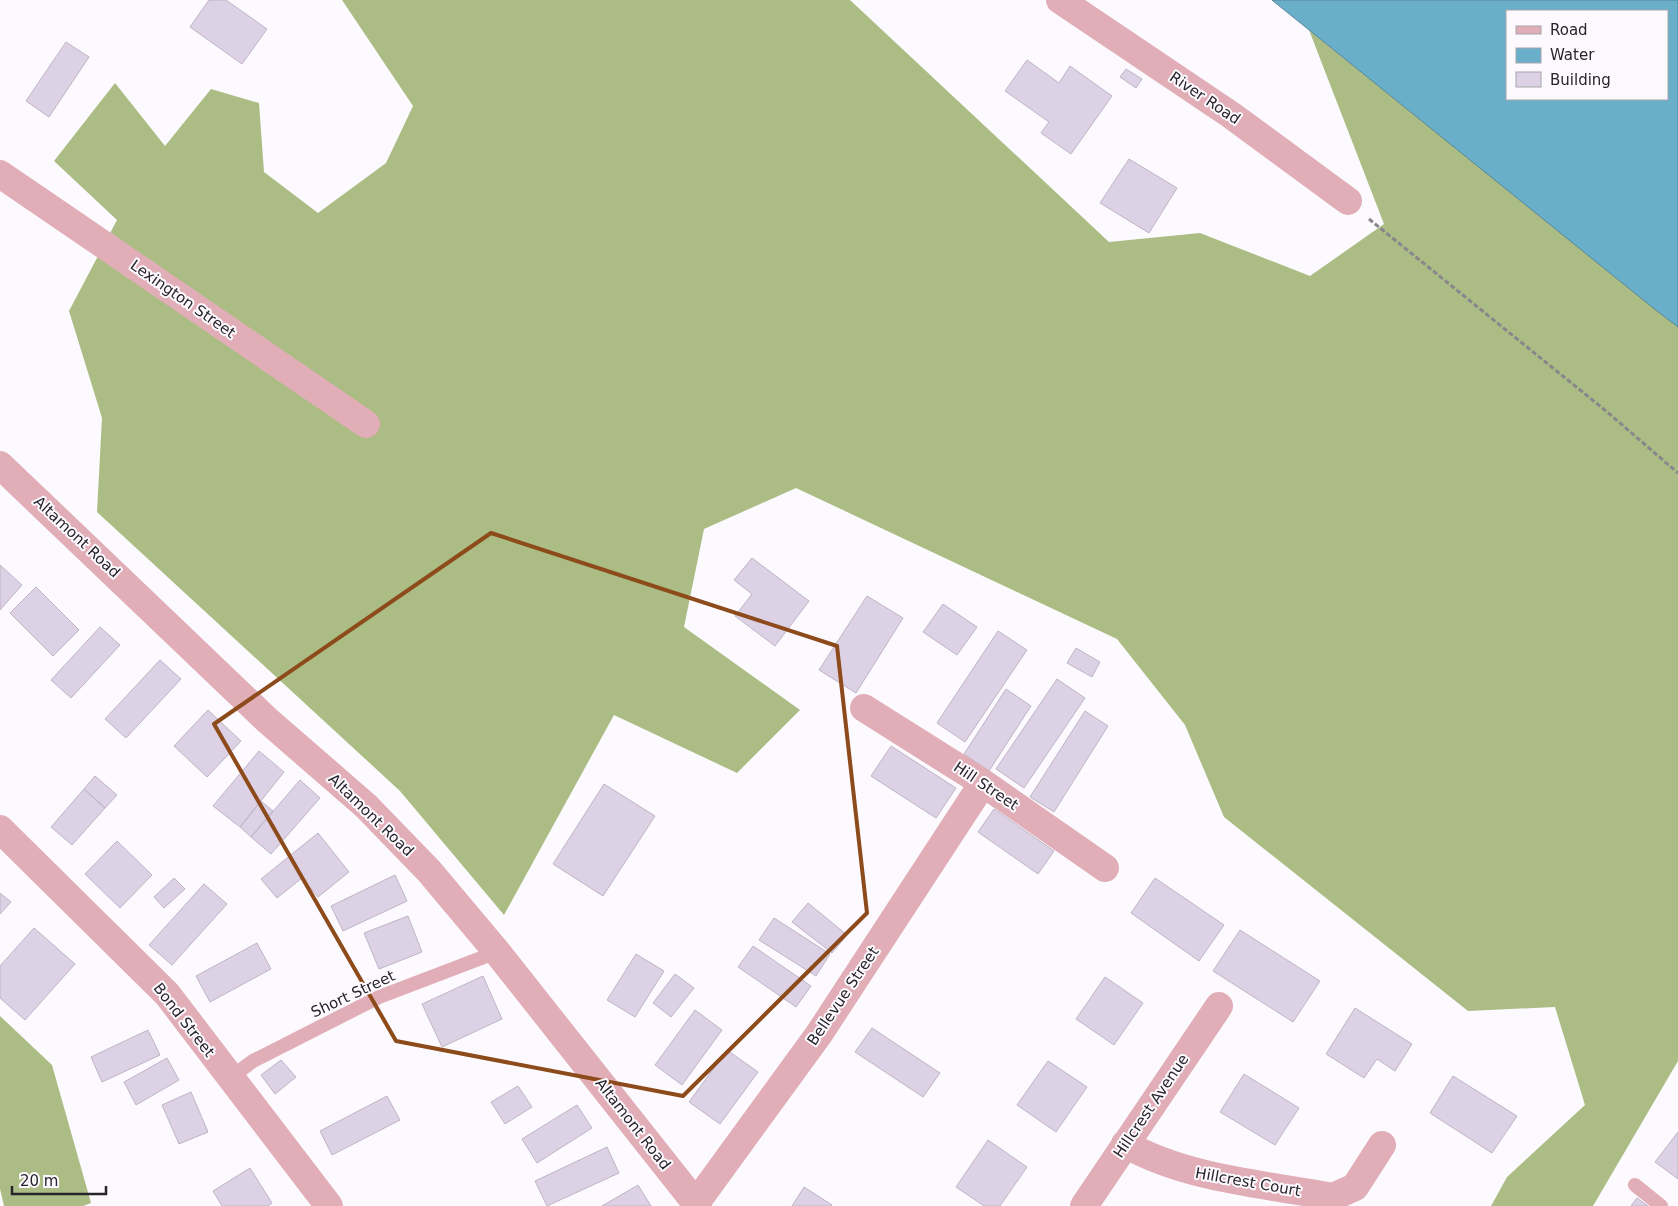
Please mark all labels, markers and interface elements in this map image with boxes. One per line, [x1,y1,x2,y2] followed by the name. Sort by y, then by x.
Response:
[1506,10,1668,100] legend
[1550,21,1588,39] text: Road
[1550,46,1595,64] text: Water
[1166,68,1244,128] street label: River Road
[1550,71,1611,89] text: Building
[127,256,239,342] street label: Lexington Street
[30,493,124,581] street label: Altamont Road
[950,758,1022,814] street label: Hill Street
[325,770,417,860] street label: Altamont Road
[803,943,883,1049] street label: Bellevue Street
[308,967,398,1021] street label: Short Street
[150,979,219,1061] street label: Bond Street
[1110,1051,1192,1161] street label: Hillcrest Avenue
[592,1075,674,1173] street label: Altamont Road
[12,1164,106,1196] scale bar
[1194,1164,1302,1200] street label: Hillcrest Court
[20,1172,58,1190] text: 20 m

